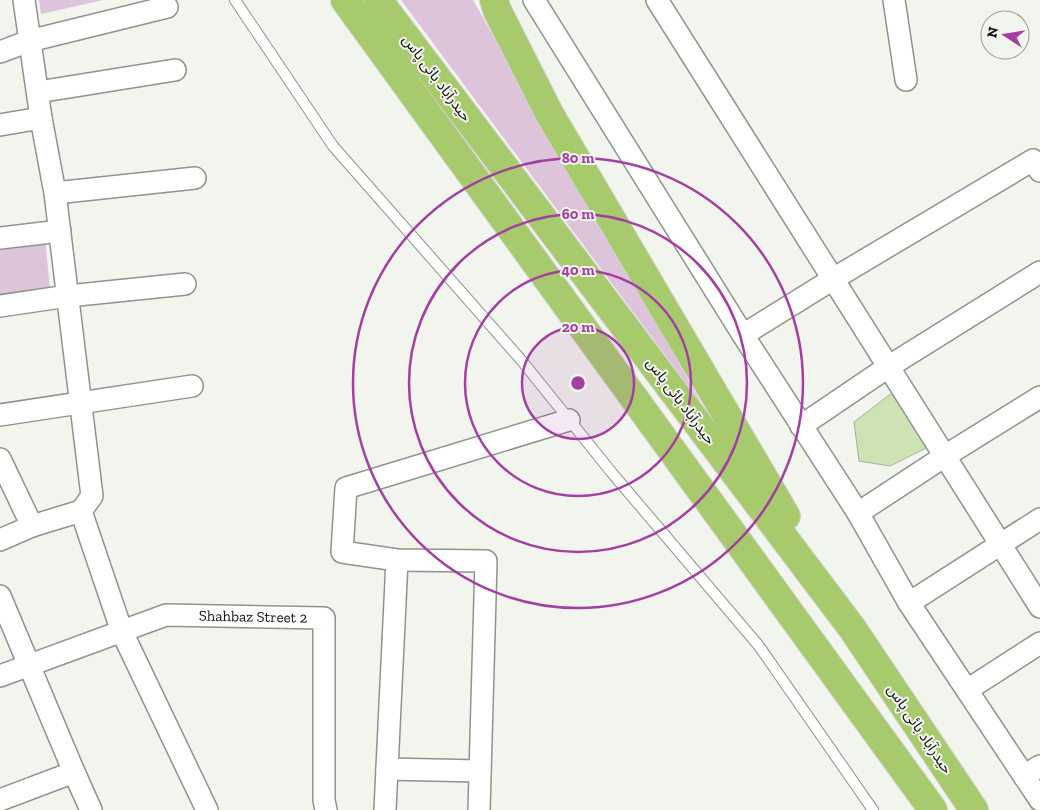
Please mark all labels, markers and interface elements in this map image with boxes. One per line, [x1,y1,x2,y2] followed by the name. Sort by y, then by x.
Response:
[980,10,1030,60] north arrow
[983,25,1002,39] text: N
[398,31,476,126] street label: حیدرآباد بائی پاس
[562,149,594,167] text: 80 m
[562,205,594,223] text: 60 m
[561,261,595,279] text: 40 m
[562,318,594,336] text: 20 m
[642,354,720,449] street label: حیدرآباد بائی پاس
[569,374,587,392] centre of rings
[199,607,308,627] street label: Shahbaz Street 2
[883,681,957,778] street label: حیدرآباد بائی پاس

